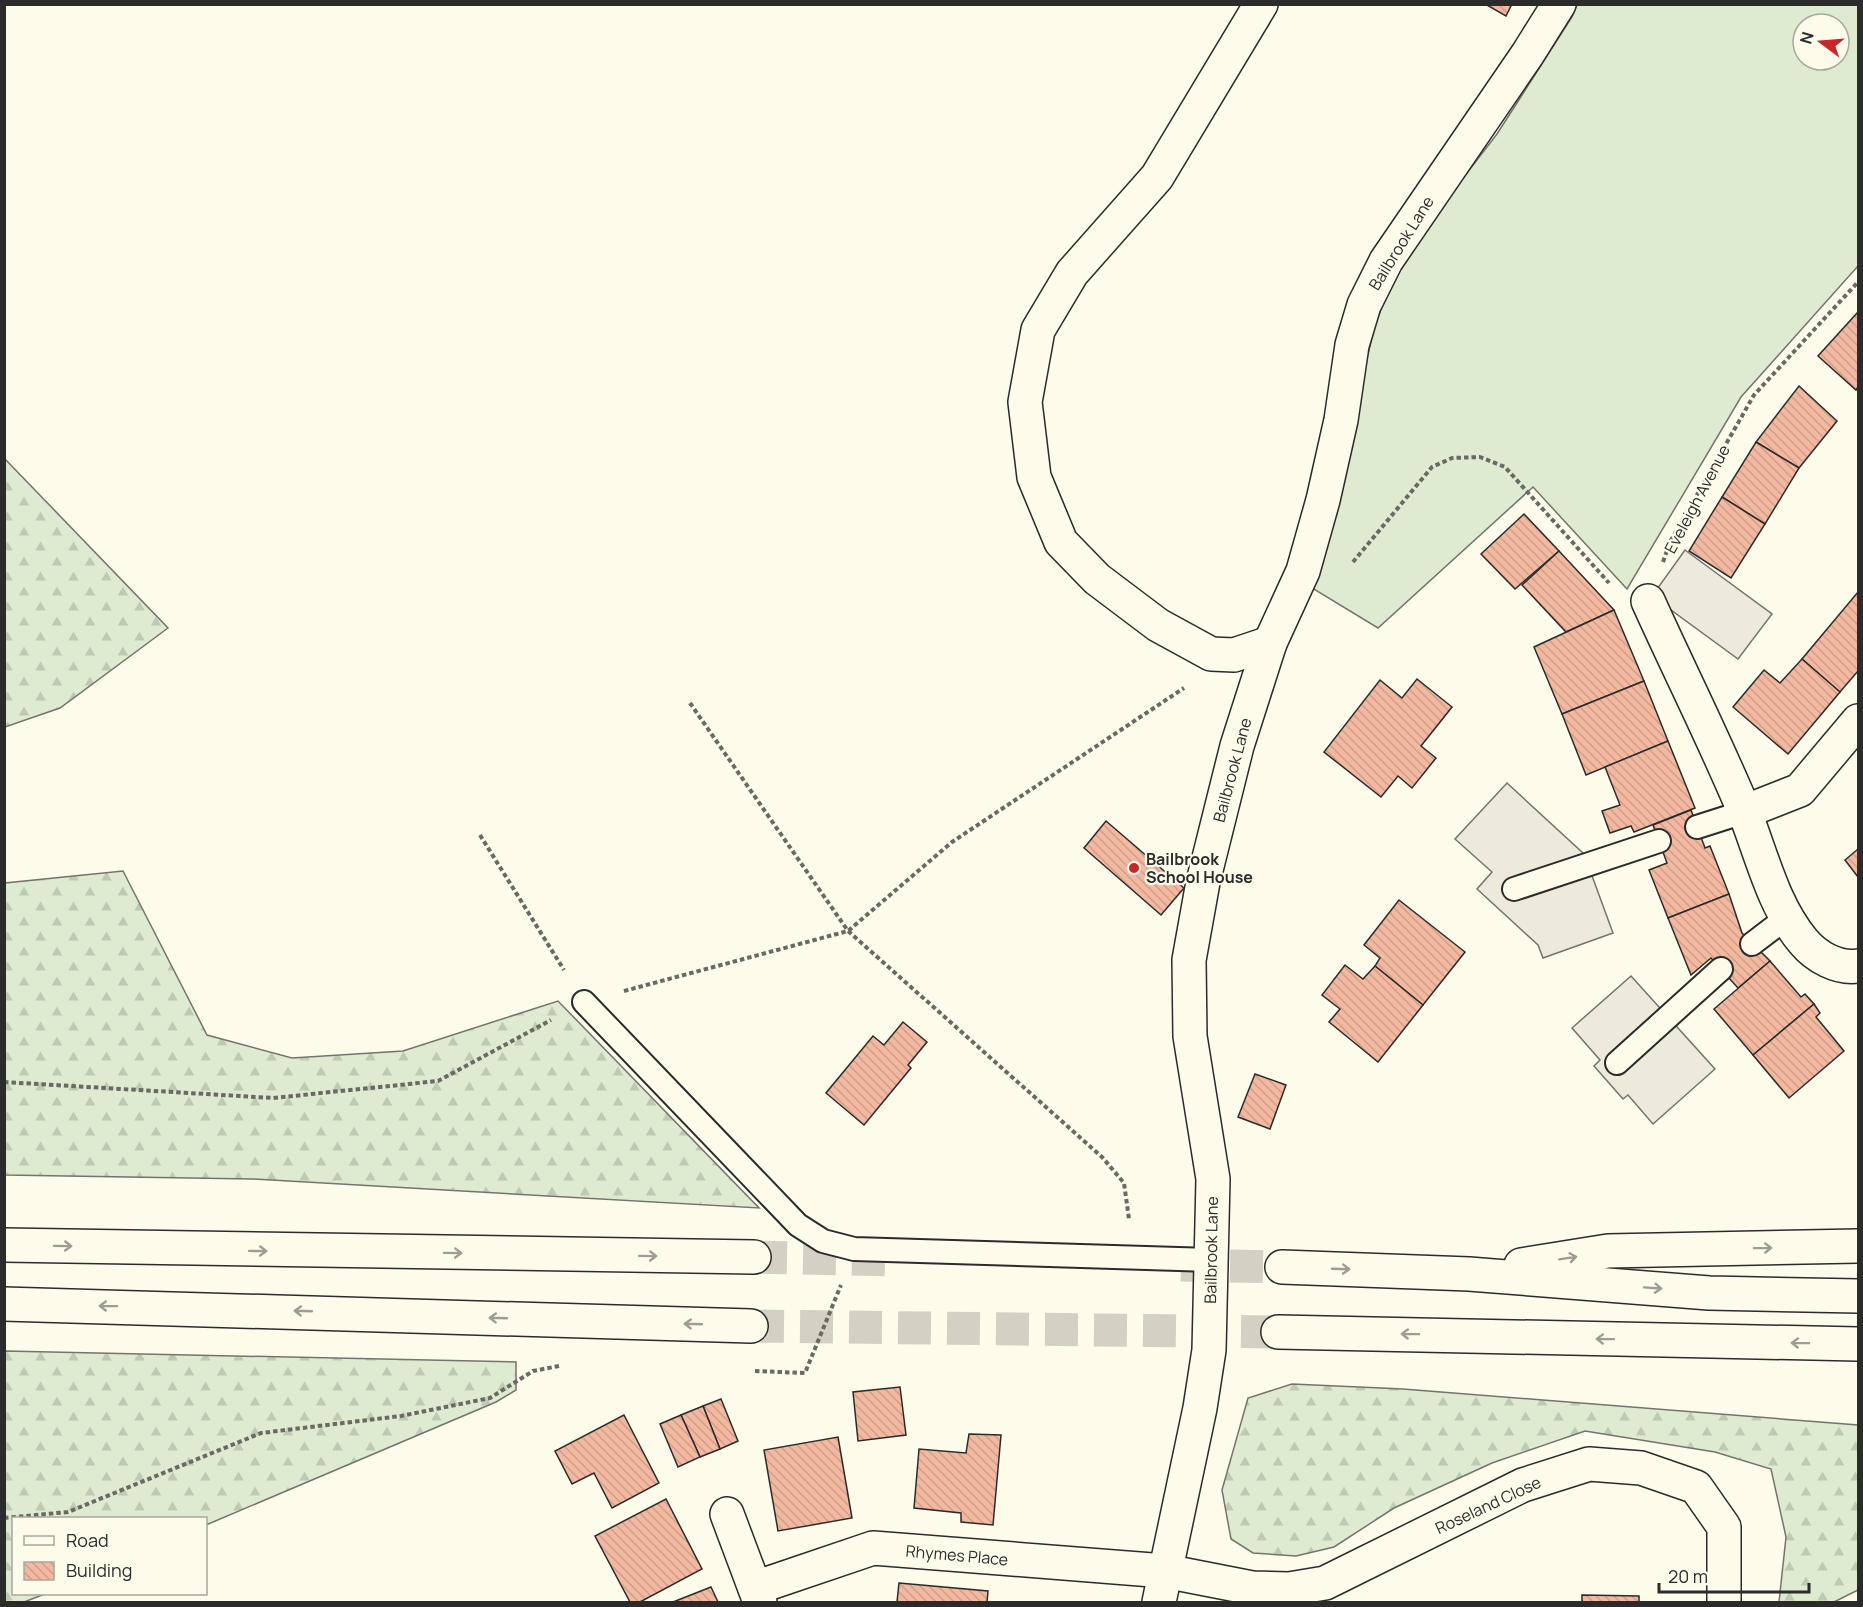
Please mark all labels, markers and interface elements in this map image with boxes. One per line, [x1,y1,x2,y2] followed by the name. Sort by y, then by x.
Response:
[1791,12,1851,72] north arrow
[1794,29,1819,46] text: N
[1363,192,1439,294] street label: Bailbrook Lane
[1659,441,1735,557] street label: Eveleigh Avenue
[1208,715,1256,825] street label: Bailbrook Lane
[1146,848,1253,888] place label: Bailbrook School House
[1127,861,1141,875] marker: Bailbrook School House
[1199,1196,1223,1304] street label: Bailbrook Lane
[52,1240,72,1252] one-way arrow
[1752,1242,1772,1254] one-way arrow
[247,1245,267,1257] one-way arrow
[442,1247,462,1259] one-way arrow
[637,1250,657,1262] one-way arrow
[1558,1252,1578,1263] one-way arrow
[1330,1263,1350,1274] one-way arrow
[1643,1283,1663,1294] one-way arrow
[99,1300,119,1312] one-way arrow
[294,1305,314,1317] one-way arrow
[488,1312,508,1323] one-way arrow
[683,1318,703,1330] one-way arrow
[1401,1329,1421,1340] one-way arrow
[1596,1333,1616,1344] one-way arrow
[1791,1337,1811,1348] one-way arrow
[1432,1471,1544,1539] street label: Roseland Close
[12,1517,207,1595] legend
[66,1528,109,1552] text: Road
[905,1540,1009,1570] street label: Rhymes Place
[1659,1556,1809,1594] scale bar
[66,1558,132,1582] text: Building
[1668,1564,1708,1588] text: 20 m

